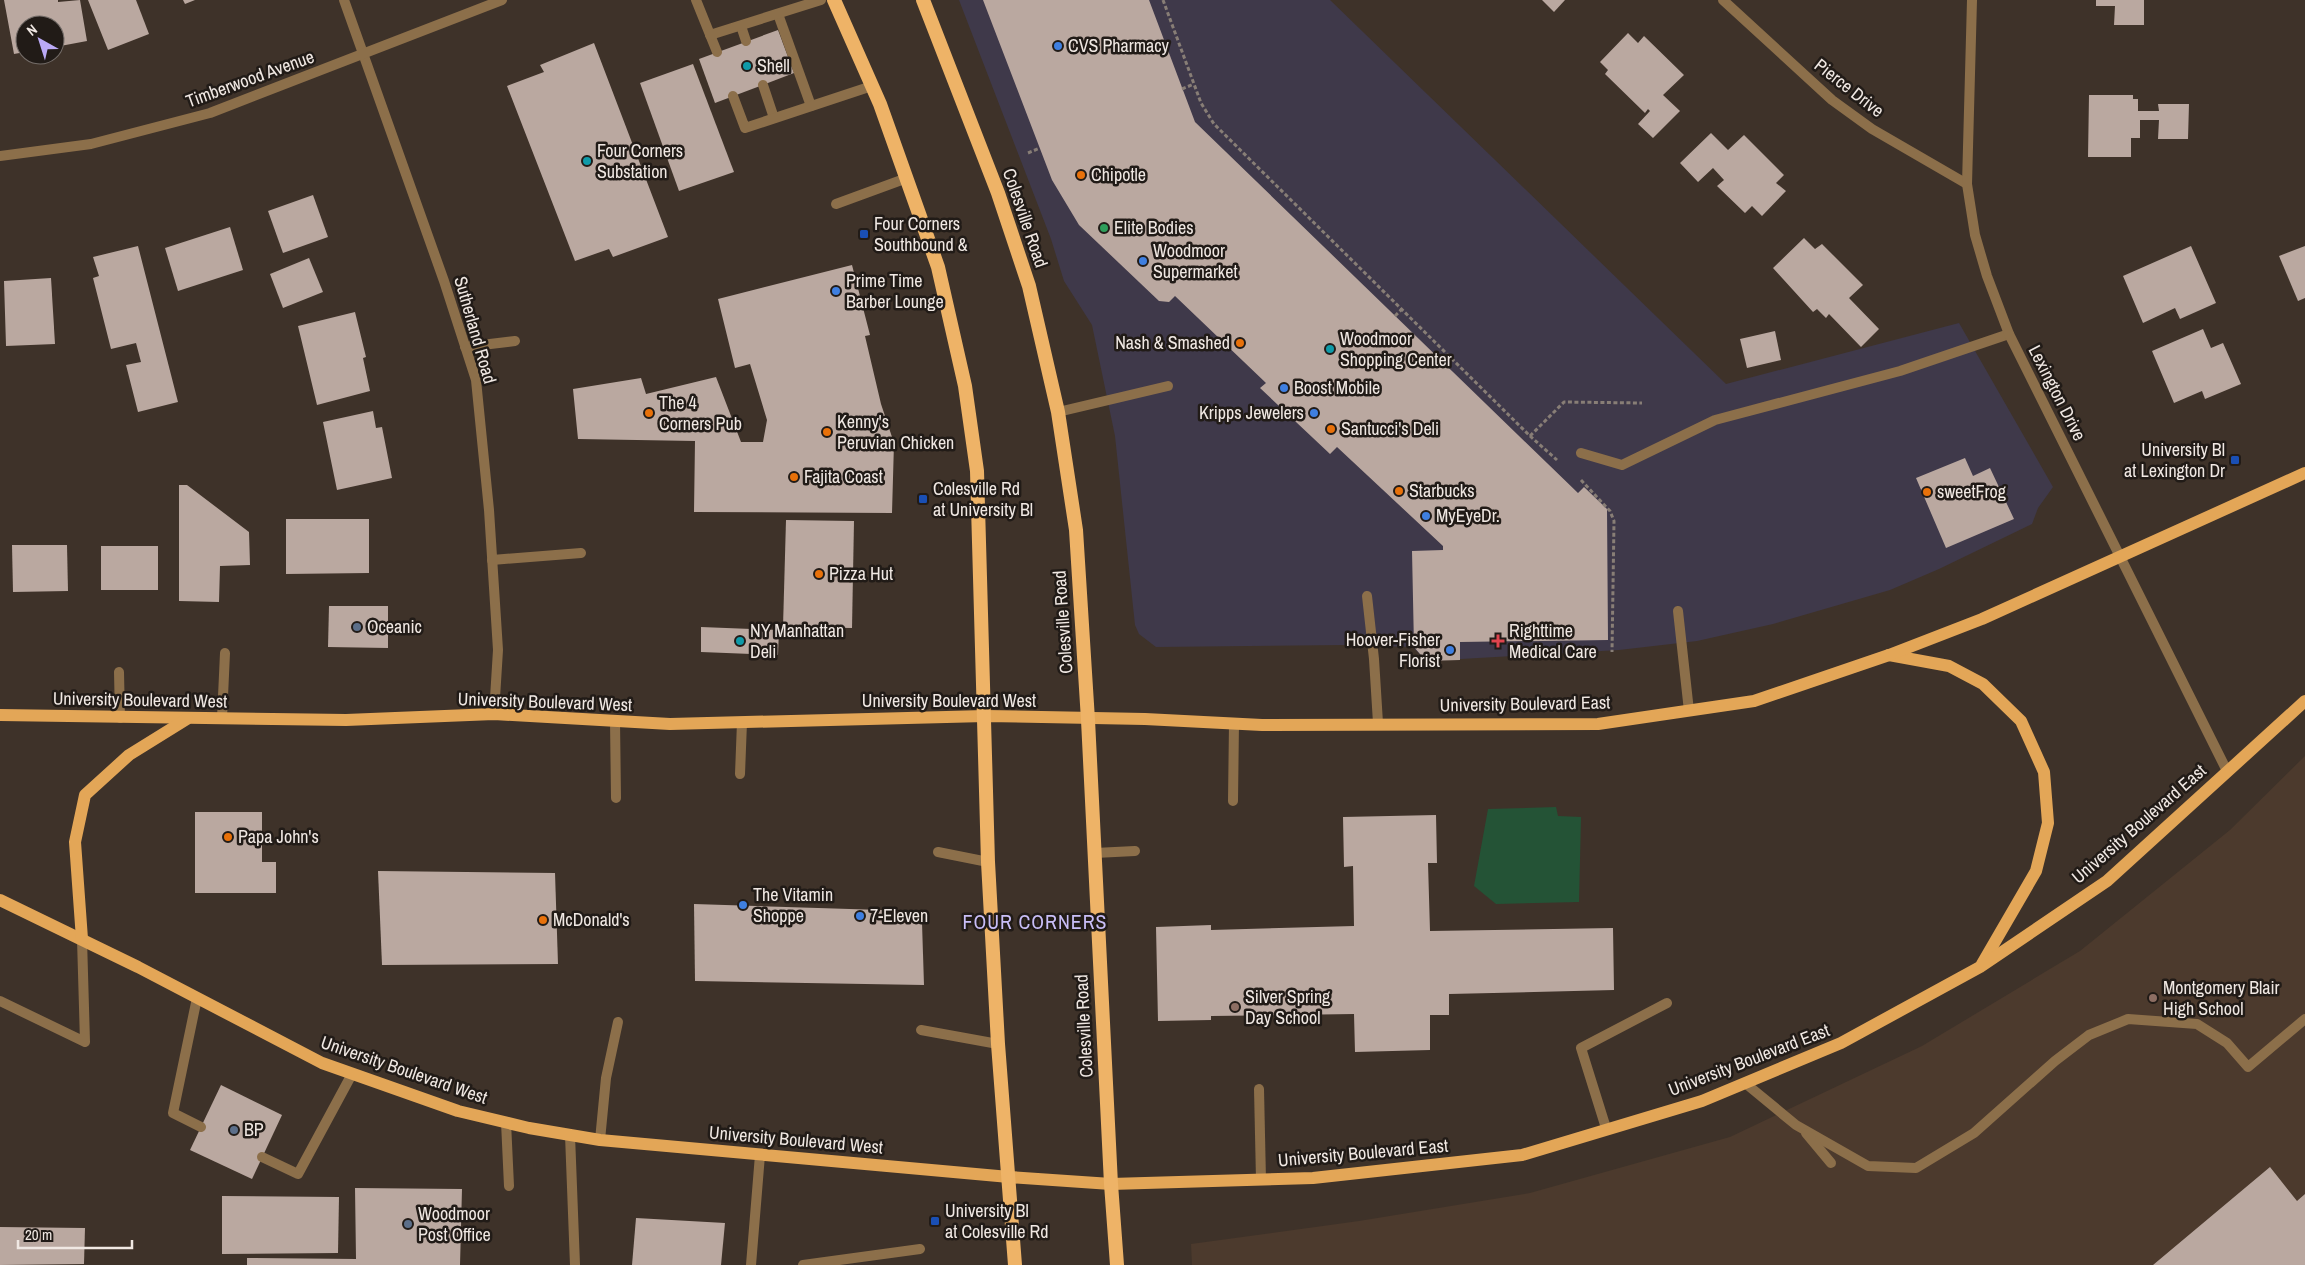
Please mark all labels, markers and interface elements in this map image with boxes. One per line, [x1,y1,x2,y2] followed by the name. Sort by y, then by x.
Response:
[15,15,65,65] north arrow
[23,20,41,40] text: N
[1068,33,1170,58] place label: CVS Pharmacy
[1052,40,1064,52] marker: CVS Pharmacy
[182,44,317,113] street label: Timberwood Avenue
[757,53,790,78] place label: Shell
[1809,53,1889,123] street label: Pierce Drive
[741,60,753,72] marker: Shell
[597,138,683,184] place label: Four Corners Substation
[581,155,593,167] marker: Four Corners Substation
[1091,162,1146,187] place label: Chipotle
[997,165,1054,271] street label: Colesville Road
[1075,169,1087,181] marker: Chipotle
[874,211,968,257] place label: Four Corners Southbound &
[1114,215,1194,240] place label: Elite Bodies
[1098,222,1110,234] marker: Elite Bodies
[858,228,870,240] marker: Four Corners Southbound &
[1153,238,1238,284] place label: Woodmoor Supermarket
[1137,255,1149,267] marker: Woodmoor Supermarket
[846,268,944,314] place label: Prime Time Barber Lounge
[448,273,503,387] street label: Sutherland Road
[830,285,842,297] marker: Prime Time Barber Lounge
[1340,326,1452,372] place label: Woodmoor Shopping Center
[1115,330,1230,355] place label: Nash & Smashed
[1234,337,1246,349] marker: Nash & Smashed
[2023,341,2092,445] street label: Lexington Drive
[1324,343,1336,355] marker: Woodmoor Shopping Center
[1294,375,1380,400] place label: Boost Mobile
[1278,382,1290,394] marker: Boost Mobile
[659,390,742,436] place label: The 4 Corners Pub
[1199,400,1304,425] place label: Kripps Jewelers
[643,407,655,419] marker: The 4 Corners Pub
[1308,407,1320,419] marker: Kripps Jewelers
[837,409,954,455] place label: Kenny's Peruvian Chicken
[1341,416,1439,441] place label: Santucci's Deli
[1325,423,1337,435] marker: Santucci's Deli
[821,426,833,438] marker: Kenny's Peruvian Chicken
[2124,437,2225,483] place label: University Bl at Lexington Dr
[2229,454,2241,466] marker: University Bl at Lexington Dr
[804,464,883,489] place label: Fajita Coast
[788,471,800,483] marker: Fajita Coast
[933,476,1033,522] place label: Colesville Rd at University Bl
[1409,478,1475,503] place label: Starbucks
[1937,479,2007,504] place label: sweetFrog
[1393,485,1405,497] marker: Starbucks
[1921,486,1933,498] marker: sweetFrog
[917,493,929,505] marker: Colesville Rd at University Bl
[1436,503,1500,528] place label: MyEyeDr.
[1420,510,1432,522] marker: MyEyeDr.
[829,561,893,586] place label: Pizza Hut
[813,568,825,580] marker: Pizza Hut
[1046,570,1079,674] street label: Colesville Road
[367,614,422,639] place label: Oceanic
[750,618,844,664] place label: NY Manhattan Deli
[1509,618,1597,664] place label: Righttime Medical Care
[351,621,363,633] marker: Oceanic
[1346,627,1440,673] place label: Hoover-Fisher Florist
[1491,634,1505,648] marker: Righttime Medical Care
[734,635,746,647] marker: NY Manhattan Deli
[1444,644,1456,656] marker: Hoover-Fisher Florist
[53,685,227,714] street label: University Boulevard West
[457,686,633,717] street label: University Boulevard West
[862,688,1036,713] street label: University Boulevard West
[1439,690,1611,717] street label: University Boulevard East
[2066,758,2211,889] street label: University Boulevard East
[238,824,319,849] place label: Papa John's
[222,831,234,843] marker: Papa John's
[753,882,833,928] place label: The Vitamin Shoppe
[737,899,749,911] marker: The Vitamin Shoppe
[870,903,928,928] place label: 7-Eleven
[553,907,630,932] place label: McDonald's
[962,908,1108,935] district label: FOUR CORNERS
[854,910,866,922] marker: 7-Eleven
[537,914,549,926] marker: McDonald's
[1068,974,1099,1078] street label: Colesville Road
[2163,975,2280,1021] place label: Montgomery Blair High School
[1245,984,1331,1030] place label: Silver Spring Day School
[2147,992,2159,1004] marker: Montgomery Blair High School
[1229,1001,1241,1013] marker: Silver Spring Day School
[1665,1017,1833,1102] street label: University Boulevard East
[318,1029,491,1110] street label: University Boulevard West
[244,1117,264,1142] place label: BP
[708,1119,884,1160] street label: University Boulevard West
[228,1124,240,1136] marker: BP
[1277,1133,1449,1172] street label: University Boulevard East
[945,1198,1048,1244] place label: University Bl at Colesville Rd
[418,1201,491,1247] place label: Woodmoor Post Office
[929,1215,941,1227] marker: University Bl at Colesville Rd
[18,1218,131,1250] scale bar
[402,1218,414,1230] marker: Woodmoor Post Office
[25,1224,52,1245] text: 20 m

